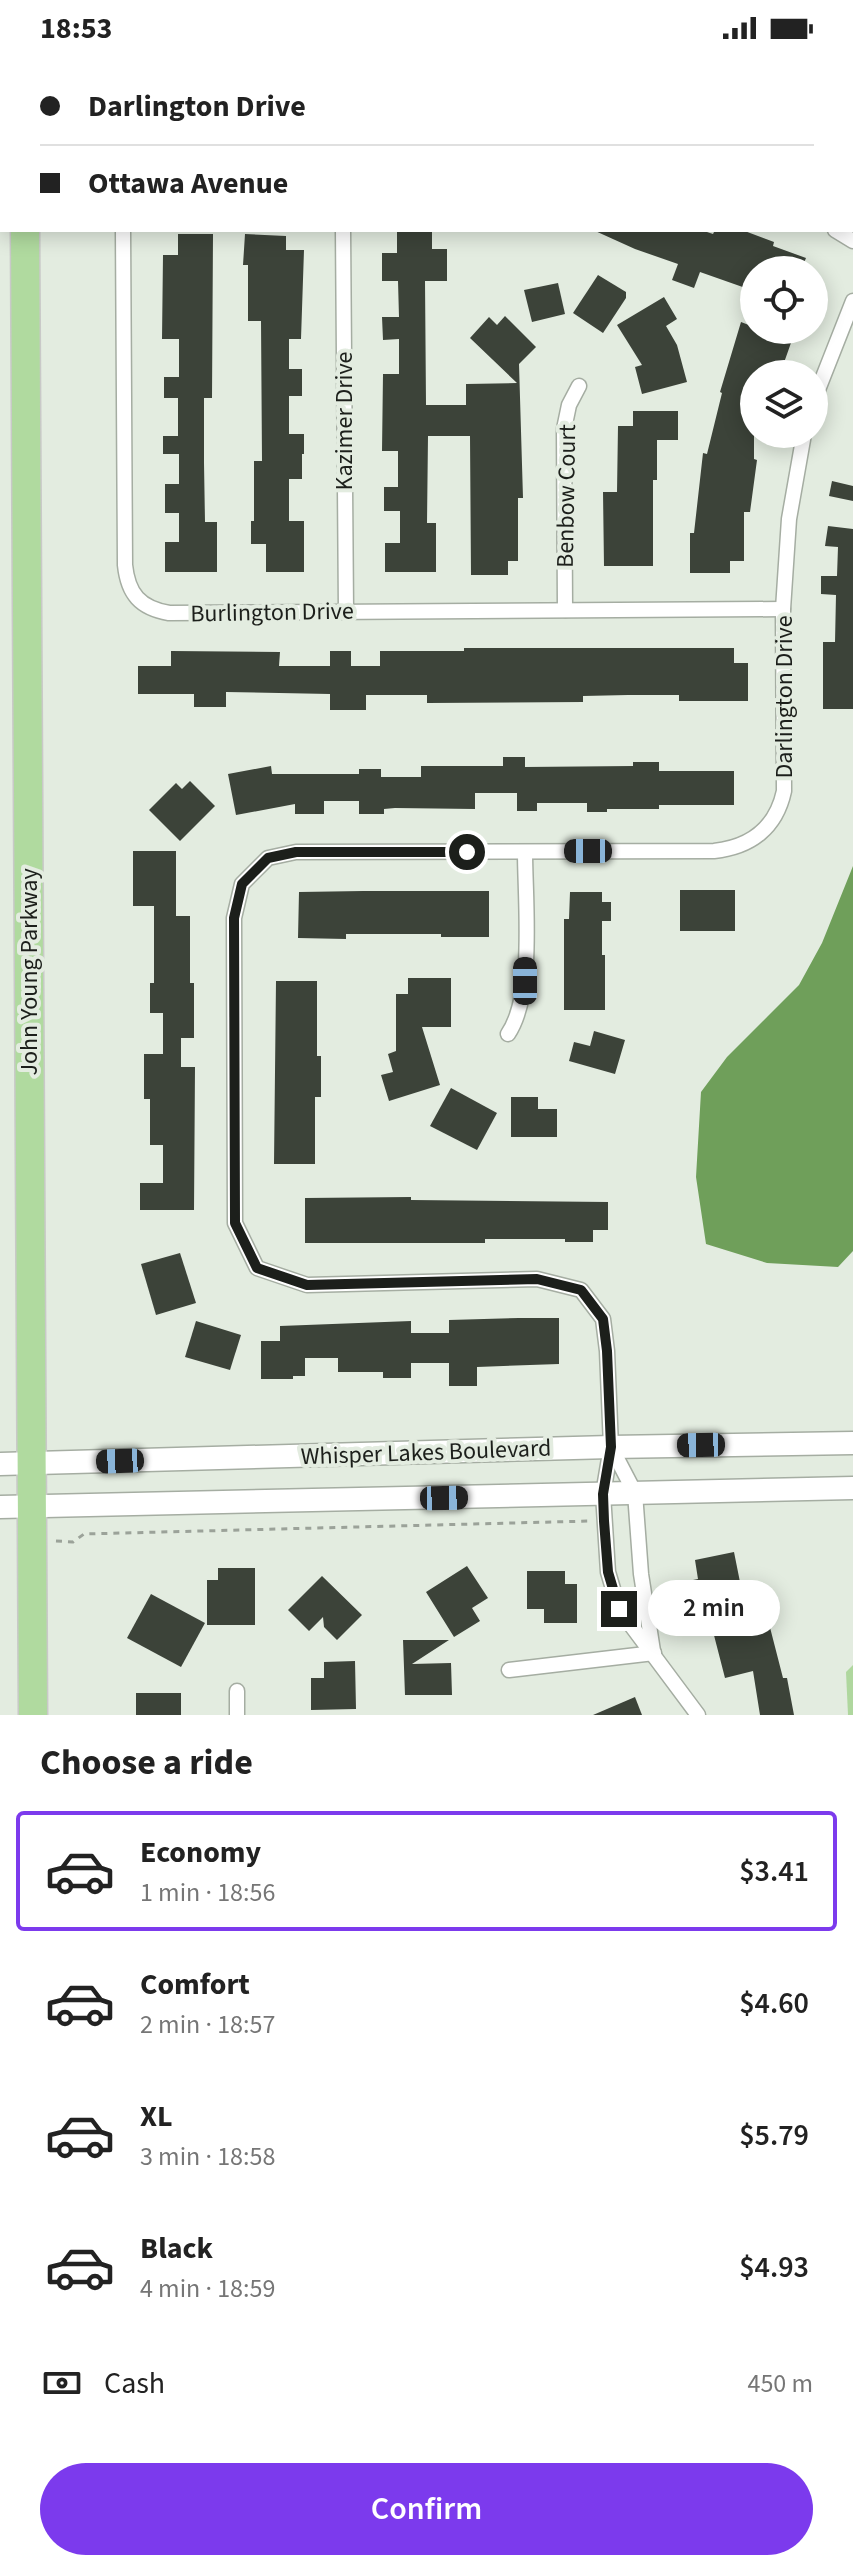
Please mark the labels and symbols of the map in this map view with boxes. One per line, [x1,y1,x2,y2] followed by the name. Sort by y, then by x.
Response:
[327,351,362,491] street label: Kazimer Drive
[548,424,585,568] street label: Benbow Court
[190,594,354,631] street label: Burlington Drive
[767,615,802,779] street label: Darlington Drive
[449,834,485,870] route start
[564,839,612,863] car
[12,868,47,1076] street label: John Young Parkway
[513,957,537,1005] car
[300,1431,552,1474] street label: Whisper Lakes Boulevard
[677,1433,725,1457] car
[96,1448,144,1474] car
[420,1486,468,1510] car
[647,1581,779,1637] callout: 2 min
[601,1591,637,1627] route end

